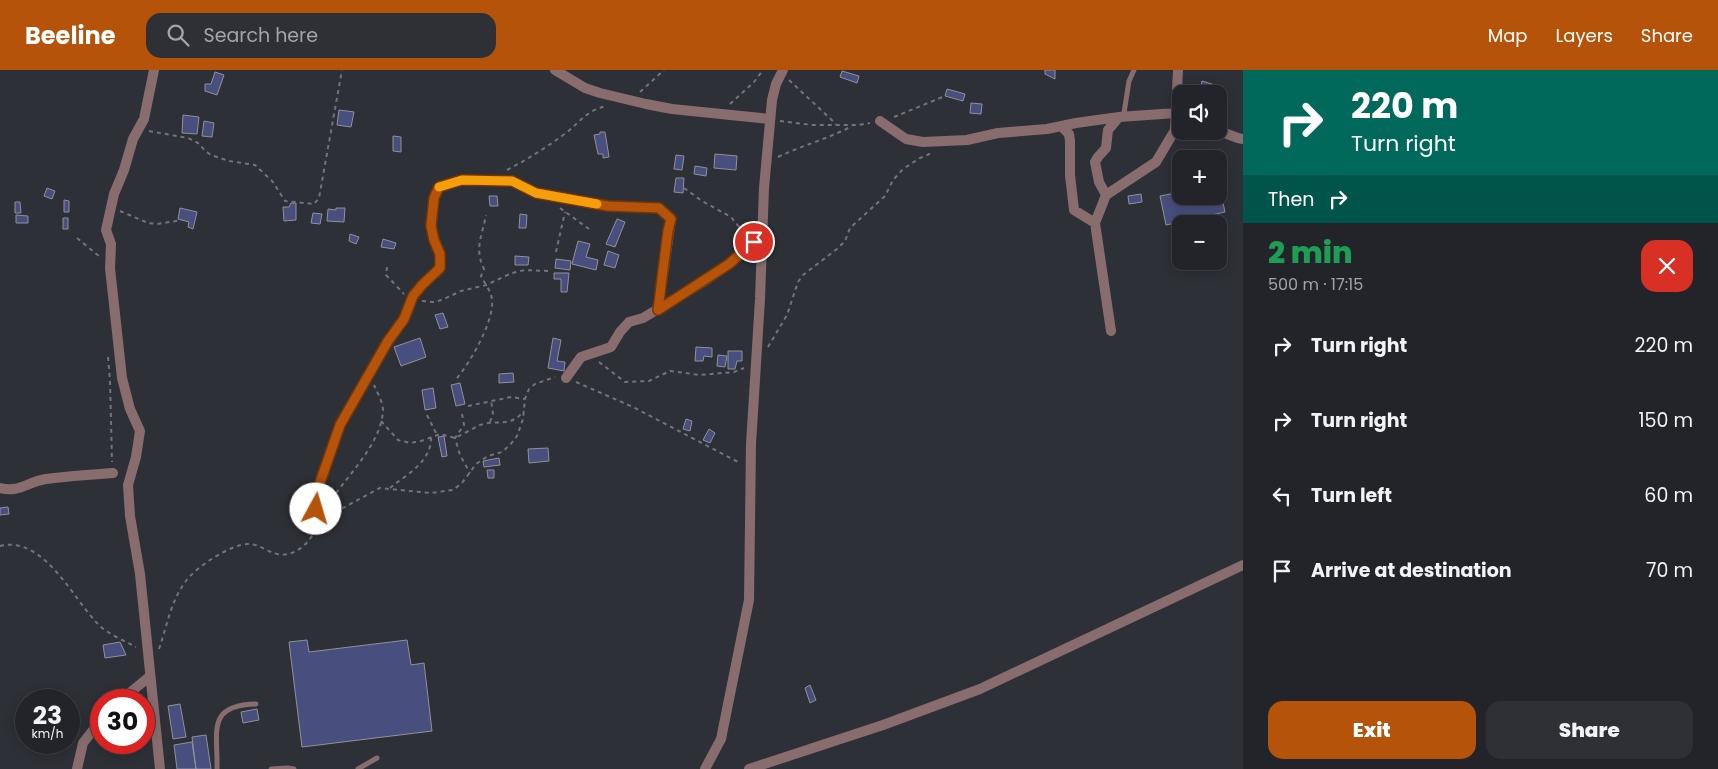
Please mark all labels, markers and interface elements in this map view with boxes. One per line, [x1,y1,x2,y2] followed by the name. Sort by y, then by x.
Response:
[146,13,496,58] search box
[25,19,116,52] text: Beeline
[164,21,192,49] icon: search
[204,22,318,49] text: Search here
[1488,23,1528,48] text: Map
[1556,23,1613,48] text: Layers
[1641,23,1693,48] text: Share
[1351,81,1458,130] text: 220 m
[1172,85,1227,270] map controls
[1172,85,1227,140] button: sound
[1268,90,1333,155] icon: right
[1351,128,1456,159] text: Turn right
[1172,150,1227,205] button: +
[1324,185,1352,213] icon: right
[1268,186,1314,213] text: Then
[1172,215,1227,270] button: −
[733,221,775,263] pin
[740,228,768,256] icon: arrive
[1268,231,1353,274] text: 2 min
[1641,240,1693,292] button: close
[1268,273,1363,296] text: 500 m · 17:15
[1268,332,1296,360] icon: right
[1311,332,1407,359] text: Turn right
[1635,332,1693,359] text: 220 m
[1268,407,1296,435] icon: right
[1311,407,1407,434] text: Turn right
[1638,407,1693,434] text: 150 m
[289,482,341,534] position arrow
[1268,482,1296,510] icon: left
[1311,482,1392,509] text: Turn left
[1644,482,1693,509] text: 60 m
[1268,557,1296,585] icon: arrive
[1311,557,1512,584] text: Arrive at destination
[1646,557,1693,584] text: 70 m
[90,689,155,754] speed limit sign: 30
[33,698,62,733] text: 23
[1268,701,1476,759] button: Exit
[1486,701,1693,759] button: Share
[32,725,63,742] text: km/h

